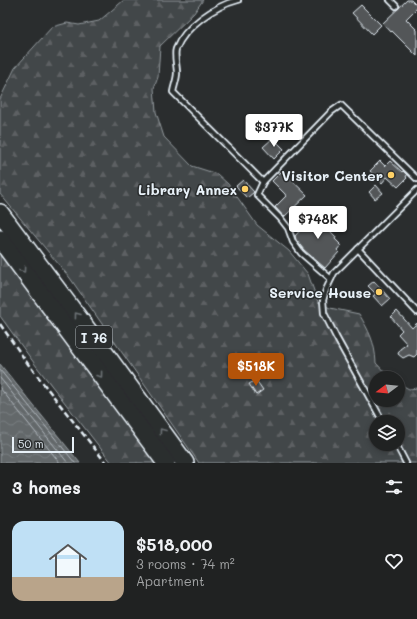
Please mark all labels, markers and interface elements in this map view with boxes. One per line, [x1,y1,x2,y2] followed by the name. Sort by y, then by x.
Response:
[246,114,302,148] pin: $377K
[255,118,293,135] text: $377K
[282,166,383,185] place label: Visitor Center
[386,170,396,180] marker: Visitor Center
[138,180,237,199] place label: Library Annex
[240,184,250,194] marker: Library Annex
[290,206,346,240] pin: $748K
[298,210,338,227] text: $748K
[18,266,25,273] one-way arrow
[269,283,371,302] place label: Service House
[374,287,384,297] marker: Service House
[74,312,82,319] one-way arrow
[76,326,112,348] road number: I 76
[228,353,284,387] pin: $518K
[237,357,275,374] text: $518K
[95,370,102,377] one-way arrow
[369,371,405,407] north arrow
[369,371,405,451] map controls
[369,415,405,451] button: layers
[160,429,167,436] one-way arrow
[12,435,74,454] scale bar
[18,436,44,451] text: 50 m
[12,476,81,498] text: 3 homes
[383,476,405,498] icon: filters
[136,533,213,555] text: $518,000
[44,537,92,585] icon: home
[383,550,405,572] icon: heart
[136,555,235,572] text: 3 rooms · 74 m²
[136,572,205,589] text: Apartment

